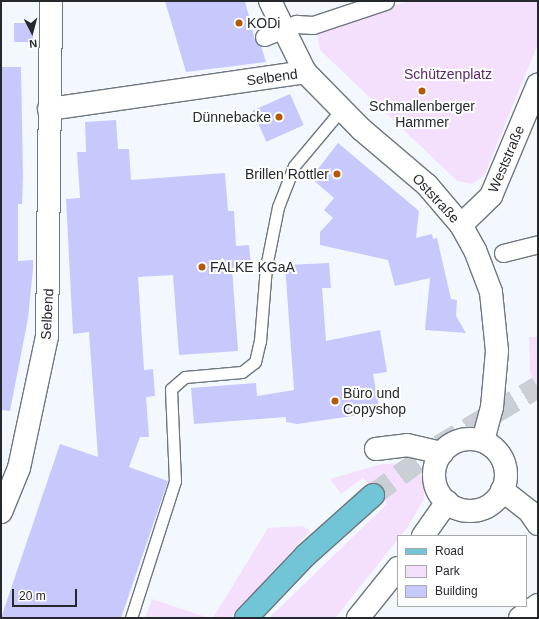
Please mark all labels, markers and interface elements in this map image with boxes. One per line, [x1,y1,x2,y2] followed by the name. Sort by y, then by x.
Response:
[12,12,52,52] north arrow
[247,15,280,31] place label: KODi
[234,18,244,28] marker: KODi
[29,38,38,50] text: N
[245,65,299,89] street label: Selbend
[404,66,492,82] park label: Schützenplatz
[417,86,427,96] marker: Schmallenberger Hammer
[369,98,475,130] place label: Schmallenberger Hammer
[192,109,271,125] place label: Dünnebacke
[274,112,284,122] marker: Dünnebacke
[484,123,528,195] street label: Weststraße
[245,166,329,182] place label: Brillen Rottler
[332,169,342,179] marker: Brillen Rottler
[409,170,463,226] street label: Oststraße
[210,259,295,275] place label: FALKE KGaA
[197,262,207,272] marker: FALKE KGaA
[37,288,57,340] street label: Selbend
[343,385,406,418] place label: Büro und Copyshop
[330,396,340,406] marker: Büro und Copyshop
[397,535,527,607] legend
[435,544,464,558] text: Road
[435,564,460,578] text: Park
[14,581,79,607] scale bar
[435,584,478,598] text: Building
[19,589,46,603] text: 20 m

